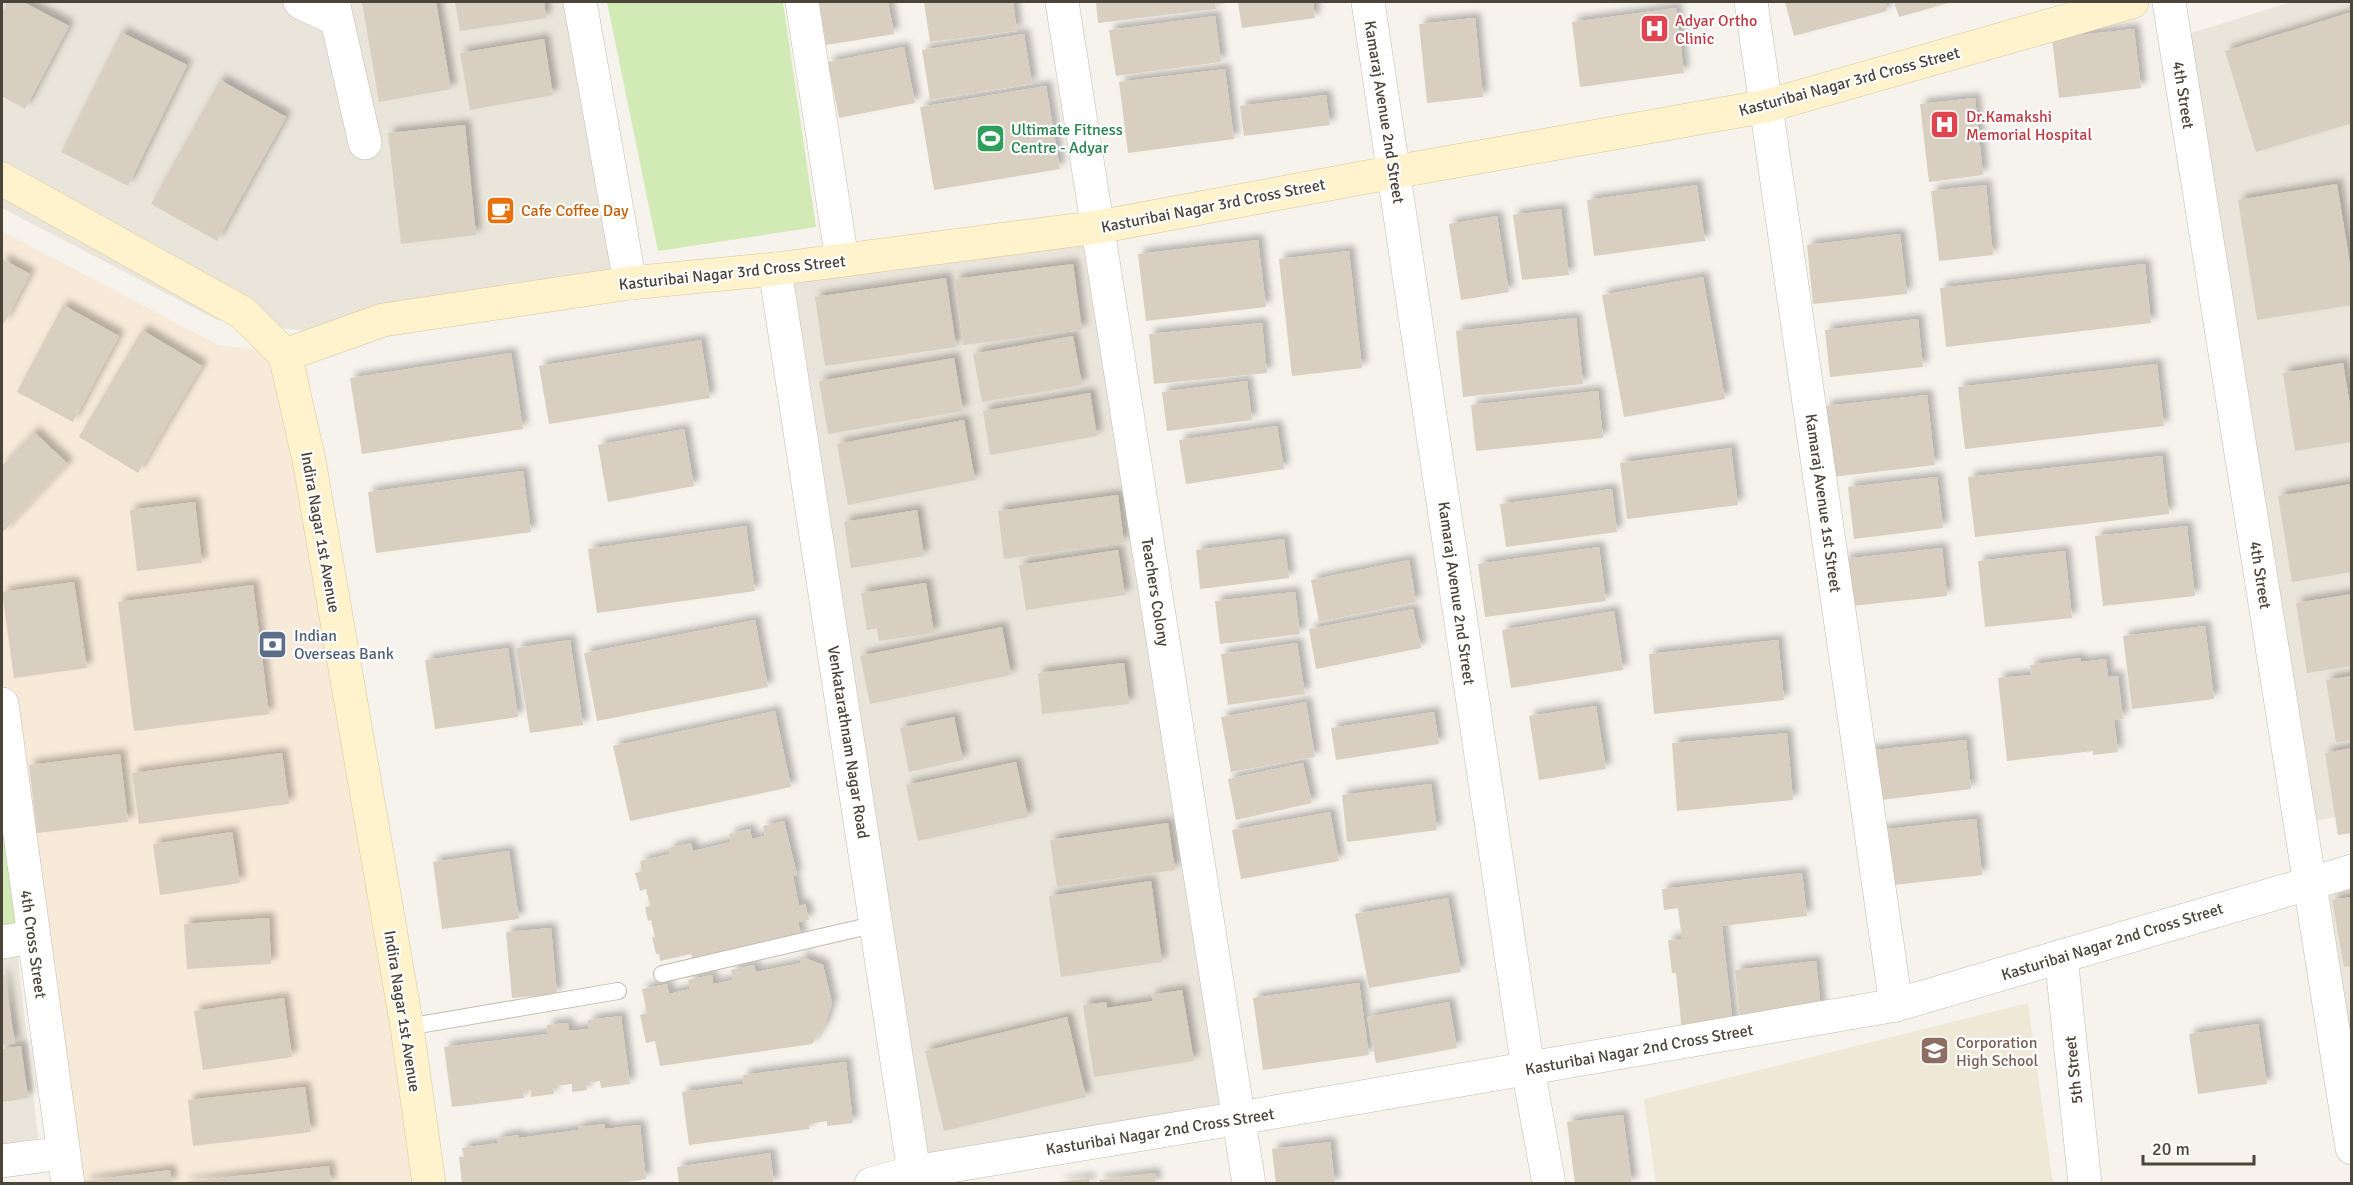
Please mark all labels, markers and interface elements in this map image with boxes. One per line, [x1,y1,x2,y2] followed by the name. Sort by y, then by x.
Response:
[1675,11,1757,49] place label: Adyar Ortho Clinic
[1638,13,1670,45] hospital icon: Adyar Ortho Clinic
[1360,19,1408,205] street label: Kamaraj Avenue 2nd Street
[1737,43,1962,121] street label: Kasturibai Nagar 3rd Cross Street
[2168,60,2198,131] street label: 4th Street
[1966,107,2092,145] place label: Dr.Kamakshi Memorial Hospital
[1929,109,1961,141] hospital icon: Dr.Kamakshi Memorial Hospital
[1011,120,1123,158] place label: Ultimate Fitness Centre - Adyar
[974,122,1006,154] sports icon: Ultimate Fitness Centre - Adyar
[1099,174,1327,238] street label: Kasturibai Nagar 3rd Cross Street
[484,194,516,226] cafe icon: Cafe Coffee Day
[521,201,629,221] place label: Cafe Coffee Day
[618,251,847,295] street label: Kasturibai Nagar 3rd Cross Street
[1801,412,1846,594] street label: Kamaraj Avenue 1st Street
[296,450,344,614] street label: Indira Nagar 1st Avenue
[1433,500,1479,687] street label: Kamaraj Avenue 2nd Street
[1137,536,1174,649] street label: Teachers Colony
[2245,540,2275,611] street label: 4th Street
[294,626,394,664] place label: Indian Overseas Bank
[257,628,289,660] bank icon: Indian Overseas Bank
[823,644,873,840] street label: Venkatarathnam Nagar Road
[16,889,51,1000] street label: 4th Cross Street
[1999,899,2226,985] street label: Kasturibai Nagar 2nd Cross Street
[379,929,425,1093] street label: Indira Nagar 1st Avenue
[1524,1020,1755,1080] street label: Kasturibai Nagar 2nd Cross Street
[1956,1033,2039,1071] place label: Corporation High School
[1919,1035,1951,1067] school or university icon: Corporation High School
[2060,1035,2088,1105] street label: 5th Street
[1045,1104,1276,1160] street label: Kasturibai Nagar 2nd Cross Street
[2143,1128,2254,1166] scale bar
[2152,1138,2190,1160] text: 20 m

